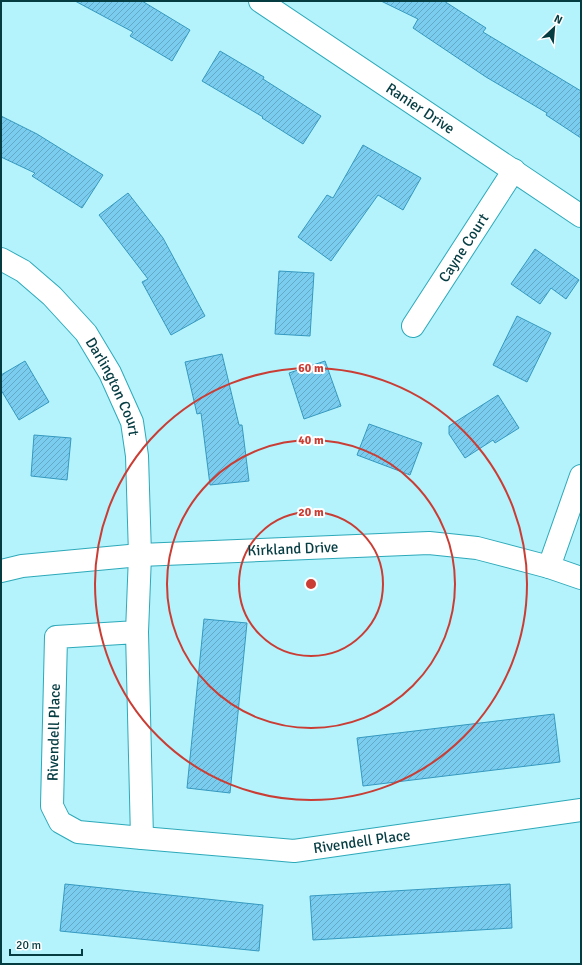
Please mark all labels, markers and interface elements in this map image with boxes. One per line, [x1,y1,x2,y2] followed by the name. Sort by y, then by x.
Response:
[534,8,574,48] north arrow
[552,12,564,27] text: N
[383,79,458,138] street label: Ranier Drive
[435,210,492,286] street label: Cayne Court
[82,334,143,437] street label: Darlington Court
[298,361,324,376] text: 60 m
[298,433,324,448] text: 40 m
[298,505,324,520] text: 20 m
[247,538,339,560] street label: Kirkland Drive
[304,577,318,591] centre of rings
[44,683,64,781] street label: Rivendell Place
[312,826,411,857] street label: Rivendell Place
[10,931,82,957] scale bar
[16,938,41,953] text: 20 m

